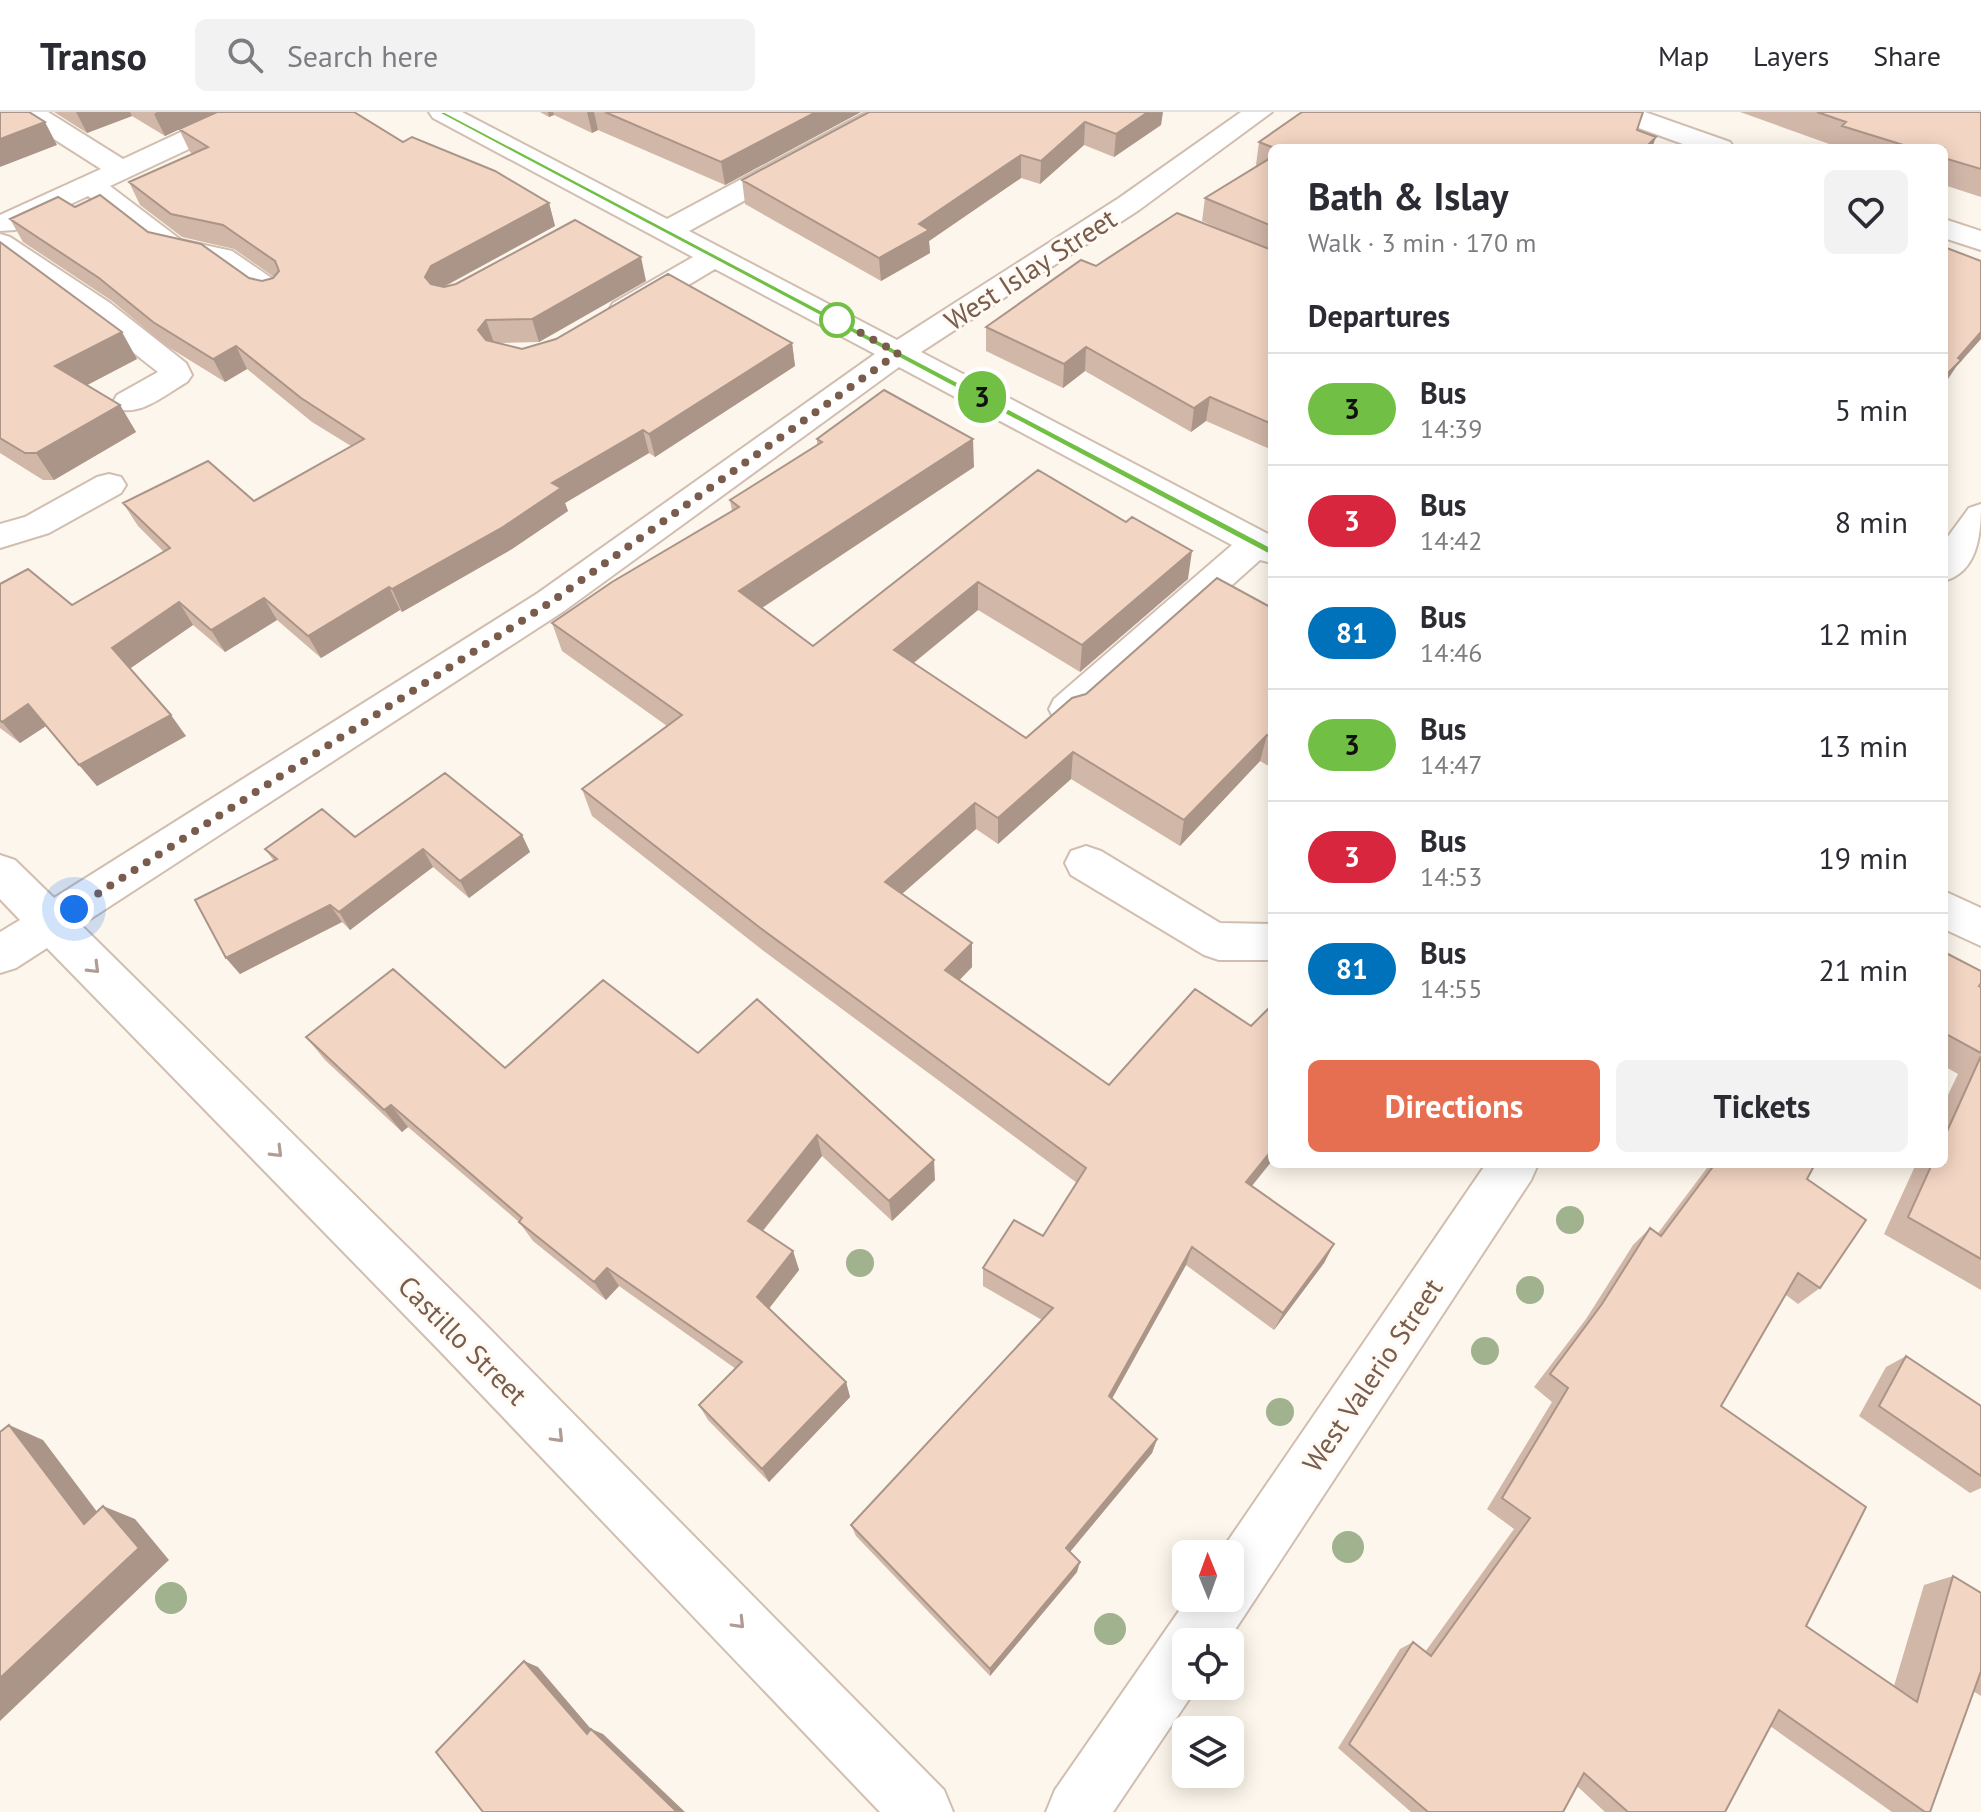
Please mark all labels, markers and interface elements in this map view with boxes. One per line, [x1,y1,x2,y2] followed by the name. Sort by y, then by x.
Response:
[195,19,755,91] search box
[40,31,147,80] text: Transo
[223,33,267,77] icon: search
[287,36,438,75] text: Search here
[1658,37,1709,74] text: Map
[1753,37,1829,74] text: Layers
[1873,37,1941,74] text: Share
[1824,170,1908,254] button: heart
[1308,171,1509,220] text: Bath & Islay
[937,199,1124,338] street label: West Islay Street
[1308,226,1536,259] text: Walk · 3 min · 170 m
[1308,296,1450,335] text: Departures
[820,303,854,337] unlabelled marker
[956,371,1008,423] line badge: 3
[1420,373,1467,412] text: Bus
[974,378,990,415] text: 3
[1344,390,1360,427] text: 3
[1835,390,1908,429] text: 5 min
[1420,412,1482,445] text: 14:39
[1420,485,1467,524] text: Bus
[1344,502,1360,539] text: 3
[1835,502,1908,541] text: 8 min
[1420,524,1482,557] text: 14:42
[1420,597,1467,636] text: Bus
[1336,614,1368,651] text: 81
[1818,614,1908,653] text: 12 min
[1420,636,1482,669] text: 14:46
[1420,709,1467,748] text: Bus
[1344,726,1360,763] text: 3
[1818,726,1908,765] text: 13 min
[1420,748,1482,781] text: 14:47
[1420,821,1467,860] text: Bus
[1344,838,1360,875] text: 3
[1818,838,1908,877] text: 19 min
[1420,860,1482,893] text: 14:53
[54,889,94,929] your location
[1420,933,1467,972] text: Bus
[1336,950,1368,987] text: 81
[1818,950,1908,989] text: 21 min
[85,959,99,973] one-way arrow
[1420,972,1482,1005] text: 14:55
[1308,1060,1600,1152] button: Directions
[1616,1060,1908,1152] button: Tickets
[268,1143,283,1157] one-way arrow
[390,1267,536,1413] street label: Castillo Street
[1293,1271,1451,1479] street label: West Valerio Street
[549,1428,564,1442] one-way arrow
[1172,1540,1244,1612] north arrow
[1172,1540,1244,1788] map controls
[730,1614,744,1629] one-way arrow
[1172,1628,1244,1700] button: locate
[1172,1716,1244,1788] button: layers

